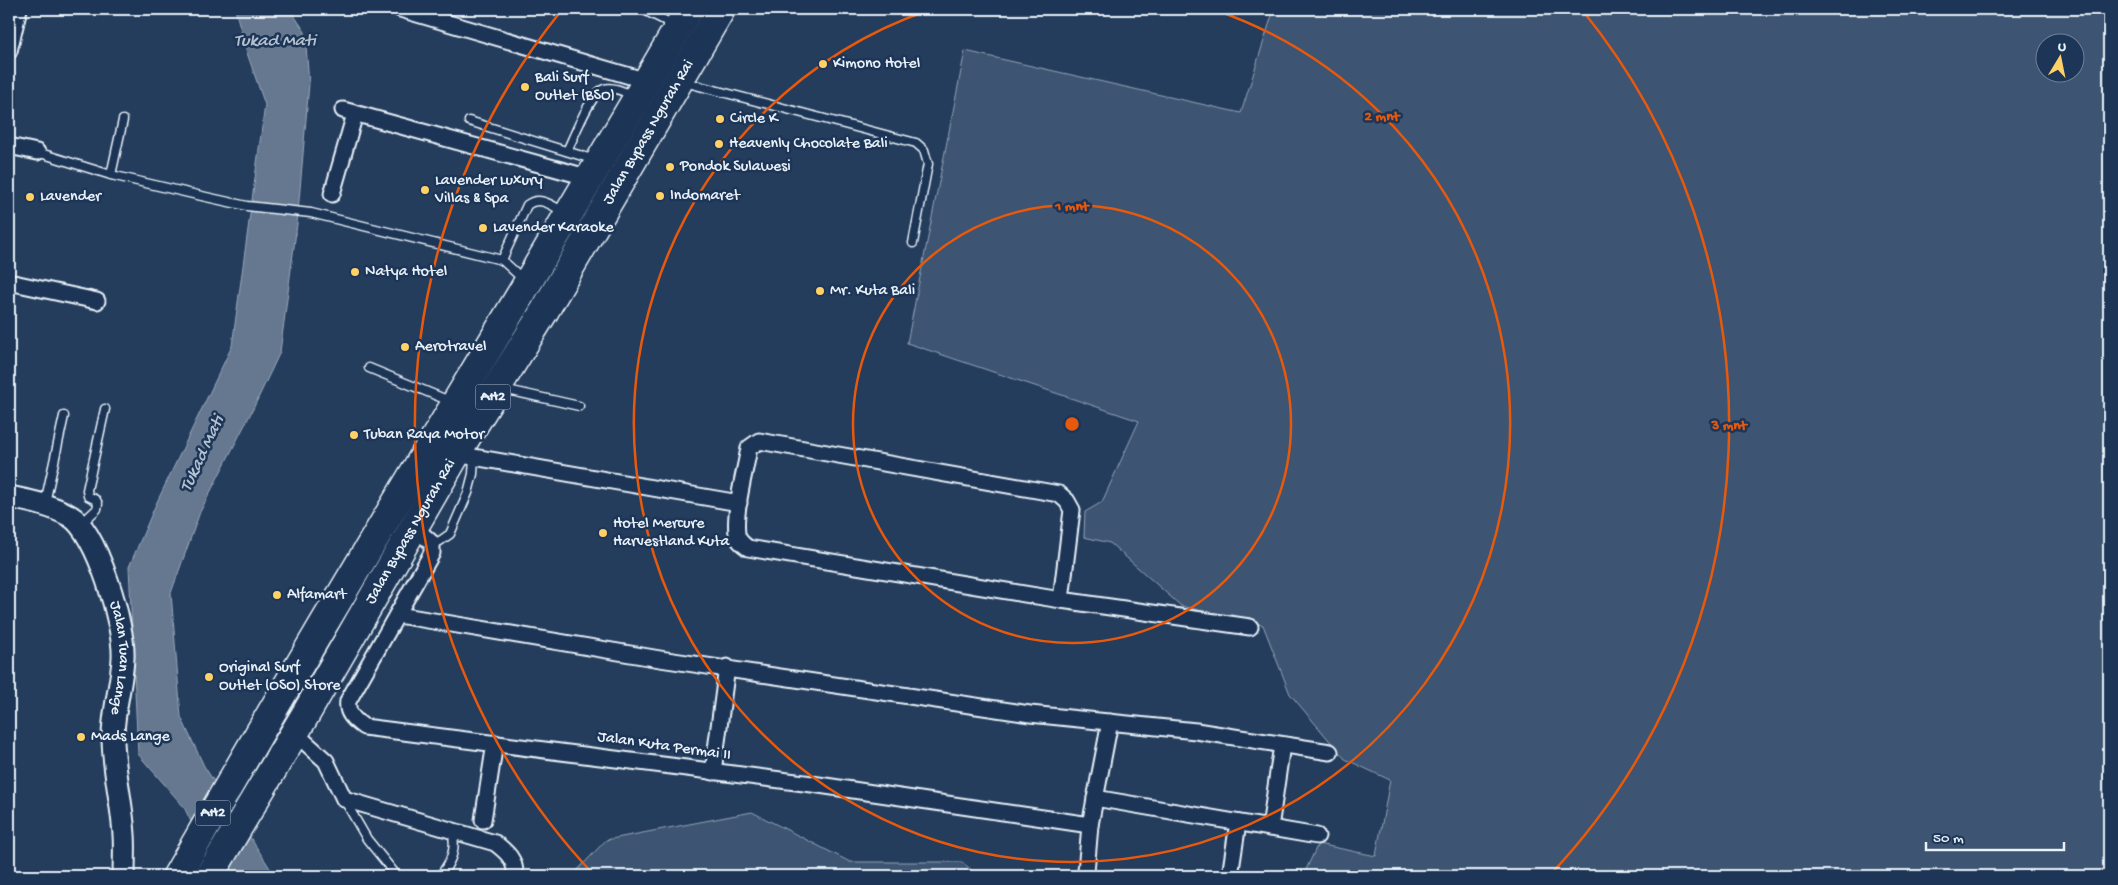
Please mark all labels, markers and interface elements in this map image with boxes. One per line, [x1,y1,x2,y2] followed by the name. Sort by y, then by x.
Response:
[234,31,318,52] water label: Tukad Mati
[2036,32,2086,82] north arrow
[2056,39,2067,57] text: U
[833,55,920,74] place label: Kimono Hotel
[599,57,699,208] street label: Jalan Bypass Ngurah Rai
[817,58,829,70] marker: Kimono Hotel
[534,69,615,106] place label: Bali Surf Outlet (BSO)
[519,81,531,93] marker: Bali Surf Outlet (BSO)
[1365,108,1401,126] text: 2 mnt
[730,110,780,129] place label: Circle K
[714,113,726,125] marker: Circle K
[729,135,888,154] place label: Heavenly Chocolate Bali
[713,138,725,150] marker: Heavenly Chocolate Bali
[679,158,791,177] place label: Pondok Sulawesi
[664,161,676,173] marker: Pondok Sulawesi
[434,172,543,209] place label: Lavender Luxury Villas & Spa
[419,184,431,196] marker: Lavender Luxury Villas & Spa
[670,187,741,206] place label: Indomaret
[40,188,102,207] place label: Lavender
[654,190,666,202] marker: Indomaret
[24,191,36,203] marker: Lavender
[1054,198,1091,216] text: 1 mnt
[493,219,614,238] place label: Lavender Karaoke
[477,222,489,234] marker: Lavender Karaoke
[365,263,447,282] place label: Natya Hotel
[349,266,361,278] marker: Natya Hotel
[830,282,915,301] place label: Mr. Kuta Bali
[814,285,826,297] marker: Mr. Kuta Bali
[415,338,487,357] place label: Aerotravel
[399,341,411,353] marker: Aerotravel
[476,384,510,410] road number: AH2
[176,411,231,496] water label: Tukad Mati
[1063,415,1081,433] centre of rings
[1710,417,1748,435] text: 3 mnt
[363,426,485,445] place label: Tuban Raya Motor
[348,429,360,441] marker: Tuban Raya Motor
[362,456,460,608] street label: Jalan Bypass Ngurah Rai
[613,515,730,552] place label: Hotel Mercure Harvestland Kuta
[597,527,609,539] marker: Hotel Mercure Harvestland Kuta
[287,586,348,605] place label: Alfamart
[271,589,283,601] marker: Alfamart
[105,599,133,717] street label: Jalan Tuan Lange
[219,659,341,696] place label: Original Surf Outlet (OSO) Store
[203,671,215,683] marker: Original Surf Outlet (OSO) Store
[91,728,170,747] place label: Mads Lange
[596,728,732,766] street label: Jalan Kuta Permai II
[75,731,87,743] marker: Mads Lange
[196,800,230,826] road number: AH2
[1926,820,2063,852] scale bar
[1933,830,1964,848] text: 50 m

